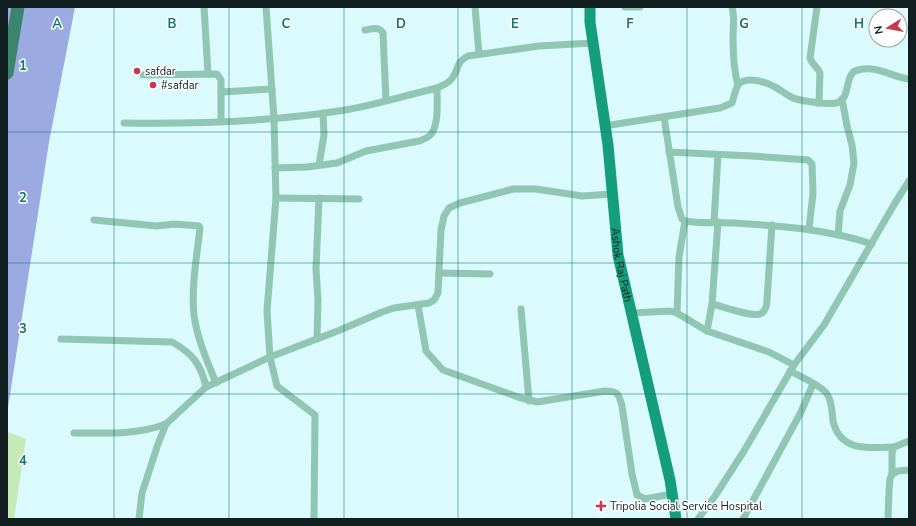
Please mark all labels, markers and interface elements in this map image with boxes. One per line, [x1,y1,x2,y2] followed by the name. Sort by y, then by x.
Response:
[868,8,908,48] north arrow
[52,15,62,33] text: A
[168,15,177,33] text: B
[282,15,291,33] text: C
[396,15,406,33] text: D
[511,15,519,33] text: E
[626,15,634,33] text: F
[739,15,749,33] text: G
[854,15,864,33] text: H
[871,24,887,35] text: N
[19,57,27,75] text: 1
[145,64,176,79] place label: safdar
[132,66,142,76] marker: safdar
[161,78,198,93] place label: #safdar
[148,80,158,90] marker: #safdar
[19,189,27,207] text: 2
[608,227,636,303] street label: Ashok Raj Path
[19,320,27,338] text: 3
[19,452,27,470] text: 4
[610,499,763,514] place label: Tripolia Social Service Hospital
[595,500,607,512] marker: Tripolia Social Service Hospital

